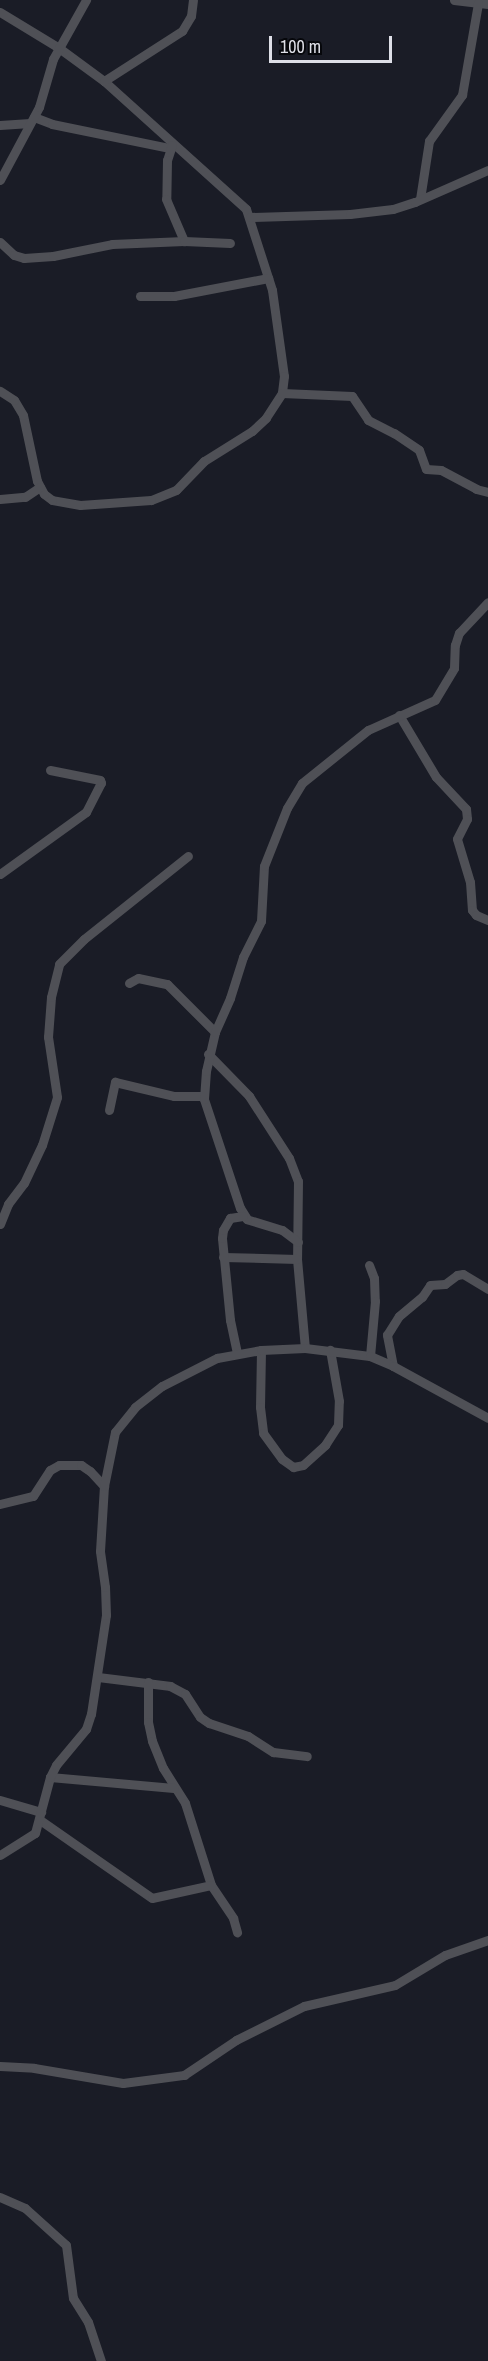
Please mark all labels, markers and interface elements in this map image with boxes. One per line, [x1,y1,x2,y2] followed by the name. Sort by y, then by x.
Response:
[272,24,395,62] scale bar
[280,34,321,59] text: 100 m

